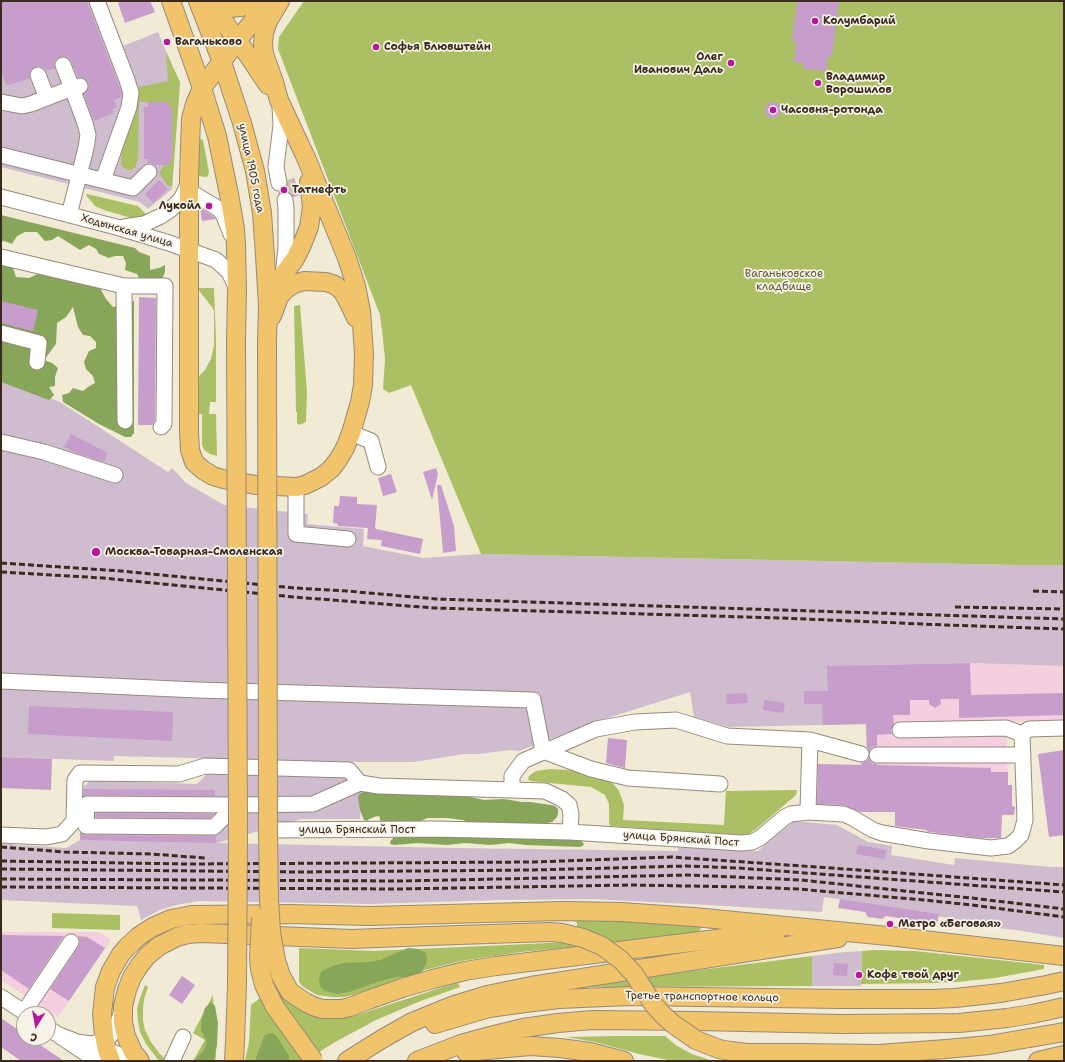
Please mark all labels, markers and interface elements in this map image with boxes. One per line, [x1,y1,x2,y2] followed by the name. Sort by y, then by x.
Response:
[823,14,896,28] place label: Колумбарий
[810,16,820,26] marker: Колумбарий
[175,35,242,49] place label: Ваганьково
[162,37,172,47] marker: Ваганьково
[384,40,491,54] place label: Софья Блювштейн
[371,42,381,52] marker: Софья Блювштейн
[634,50,723,76] place label: Олег Иванович Даль
[726,58,736,68] marker: Олег Иванович Даль
[826,70,892,96] place label: Владимир Ворошилов
[813,78,823,88] marker: Владимир Ворошилов
[781,103,883,117] place label: Часовня-ротонда
[768,105,778,115] marker: Часовня-ротонда
[235,122,267,214] street label: улица 1905 года
[292,183,346,197] place label: Татнефть
[279,185,289,195] marker: Татнефть
[159,199,201,213] place label: Лукойл
[204,201,214,211] marker: Лукойл
[79,212,175,250] street label: Ходынская улица
[745,267,823,293] park label: Ваганьковское кладбище
[105,545,283,559] place label: Москва-Товарная-Смоленская
[90,546,102,558] marker: Москва-Товарная-Смоленская
[299,823,415,837] street label: улица Брянский Пост
[622,828,740,850] street label: улица Брянский Пост
[898,917,1001,931] place label: Метро «Беговая»
[885,919,895,929] marker: Метро «Беговая»
[867,968,959,982] place label: Кофе твой друг
[854,970,864,980] marker: Кофе твой друг
[625,989,779,1005] street label: Третье транспортное кольцо
[16,1006,56,1046] north arrow
[29,1029,39,1045] text: С

